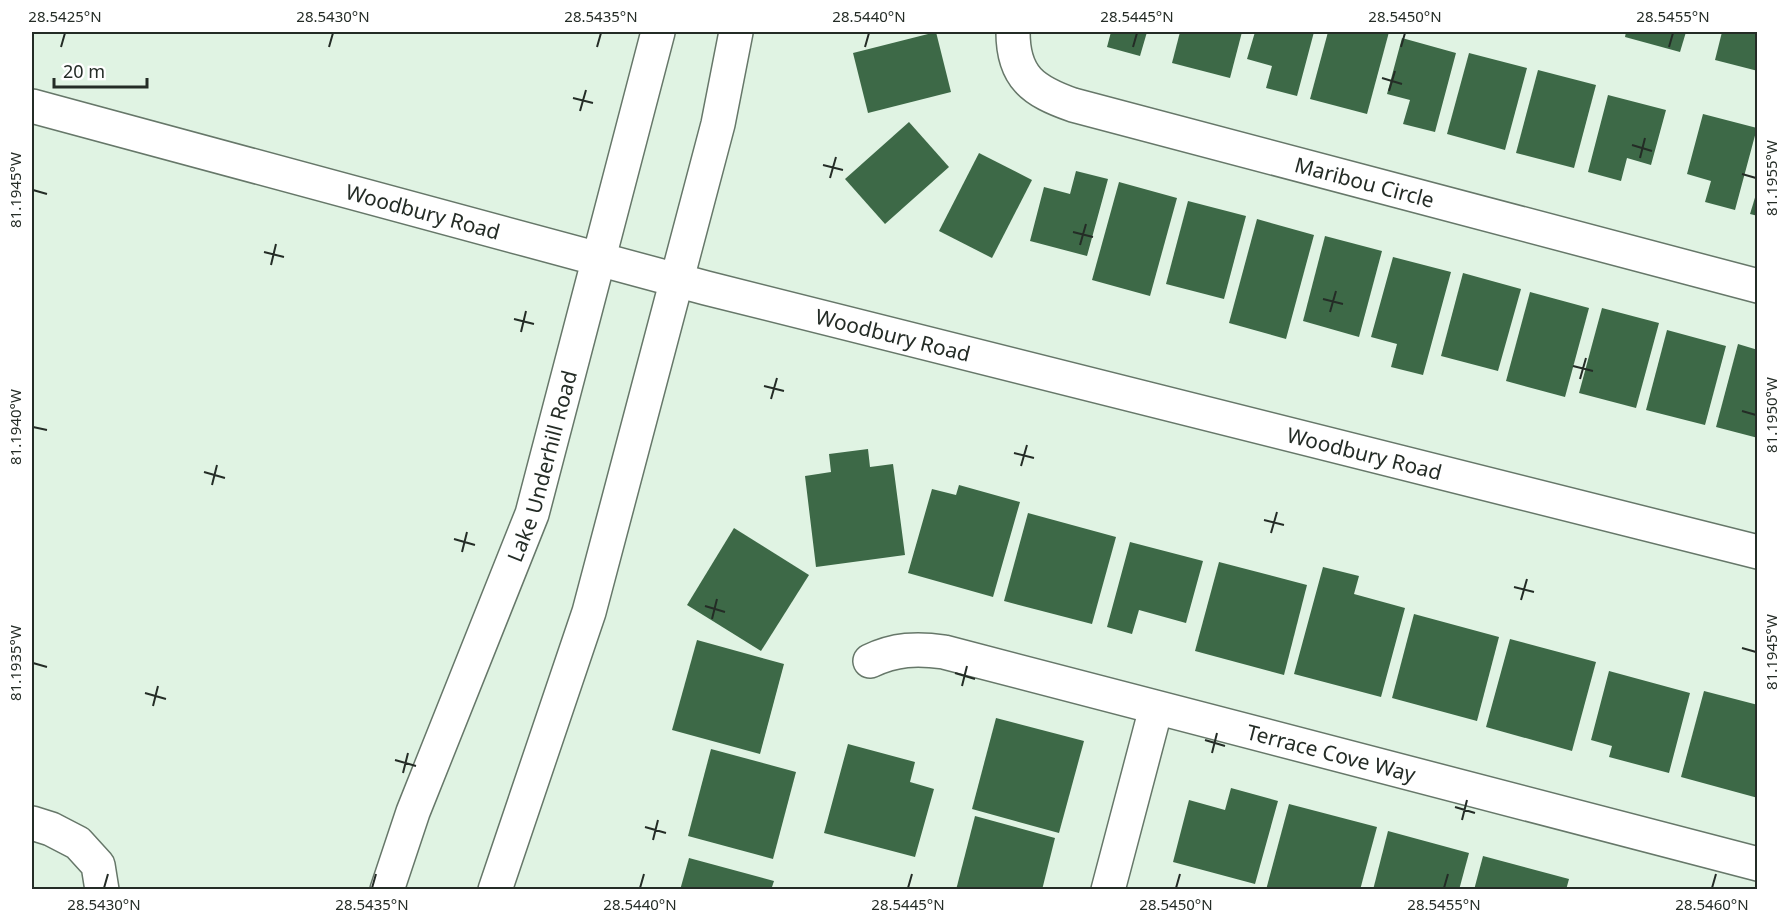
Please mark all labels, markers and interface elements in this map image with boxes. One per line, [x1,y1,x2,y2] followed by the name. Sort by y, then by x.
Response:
[28,6,102,26] text: 28.5425°N
[296,6,370,26] text: 28.5430°N
[564,6,638,26] text: 28.5435°N
[832,6,906,26] text: 28.5440°N
[1100,6,1174,26] text: 28.5445°N
[1368,6,1442,26] text: 28.5450°N
[1636,6,1710,26] text: 28.5455°N
[54,51,147,89] scale bar
[63,59,105,83] text: 20 m
[1761,140,1781,216] text: 81.1955°W
[1292,150,1437,214] street label: Maribou Circle
[5,152,25,228] text: 81.1945°W
[343,177,503,246] street label: Woodbury Road
[813,302,973,368] street label: Woodbury Road
[500,367,583,566] street label: Lake Underhill Road
[1761,377,1781,453] text: 81.1950°W
[5,389,25,465] text: 81.1940°W
[1284,420,1445,486] street label: Woodbury Road
[1761,614,1781,690] text: 81.1945°W
[5,625,25,701] text: 81.1935°W
[1244,717,1419,788] street label: Terrace Cove Way
[67,894,141,914] text: 28.5430°N
[335,894,409,914] text: 28.5435°N
[603,894,677,914] text: 28.5440°N
[871,894,945,914] text: 28.5445°N
[1139,894,1213,914] text: 28.5450°N
[1407,894,1481,914] text: 28.5455°N
[1675,894,1749,914] text: 28.5460°N

